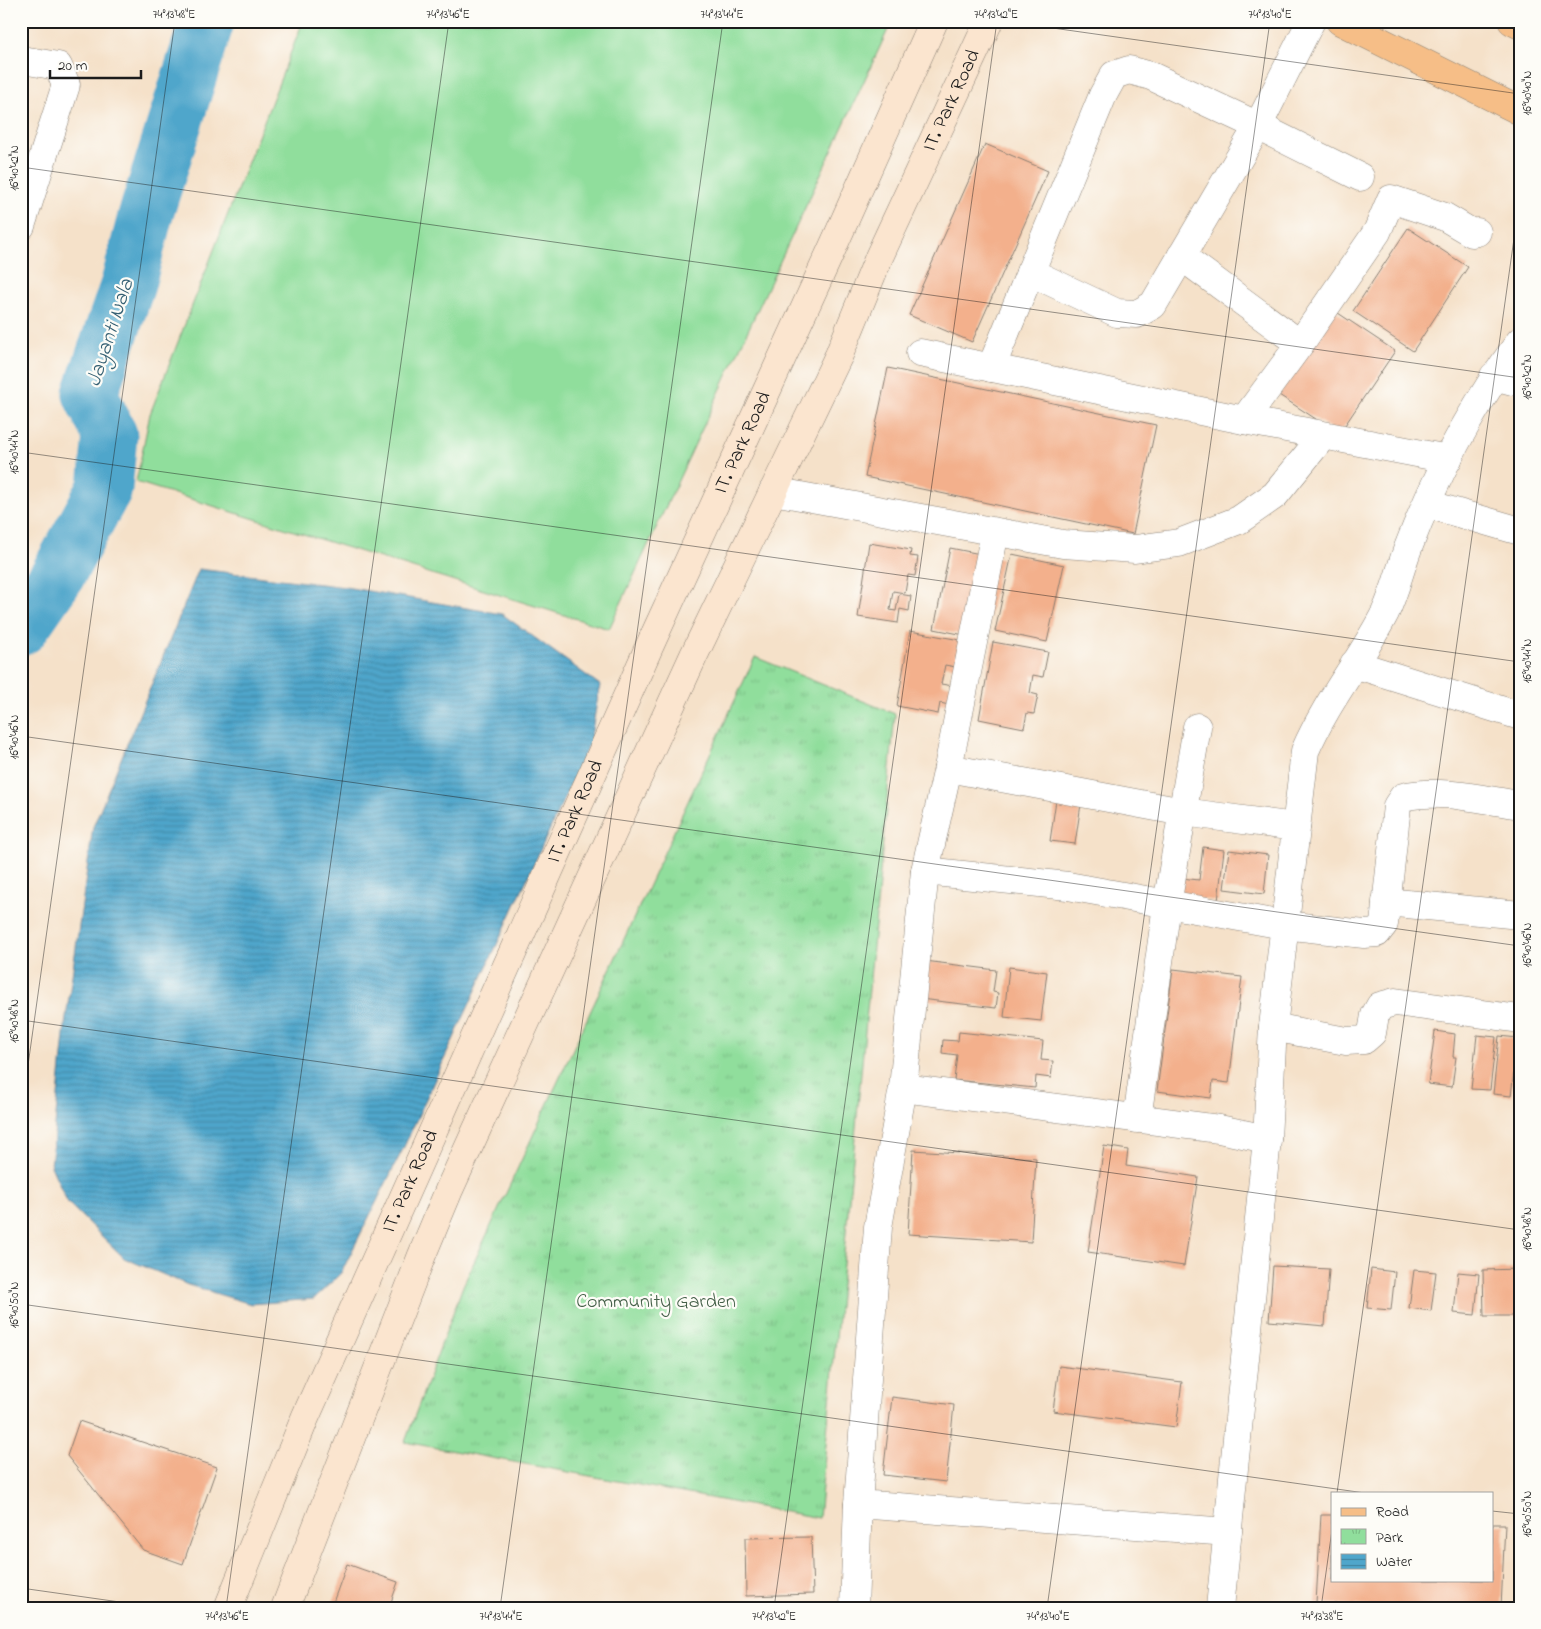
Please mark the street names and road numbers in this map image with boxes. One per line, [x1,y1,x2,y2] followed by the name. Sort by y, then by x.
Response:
[915,45,988,157] street label: IT. Park Road
[707,387,779,499] street label: IT. Park Road
[540,756,611,868] street label: IT. Park Road
[375,1125,446,1238] street label: IT. Park Road

